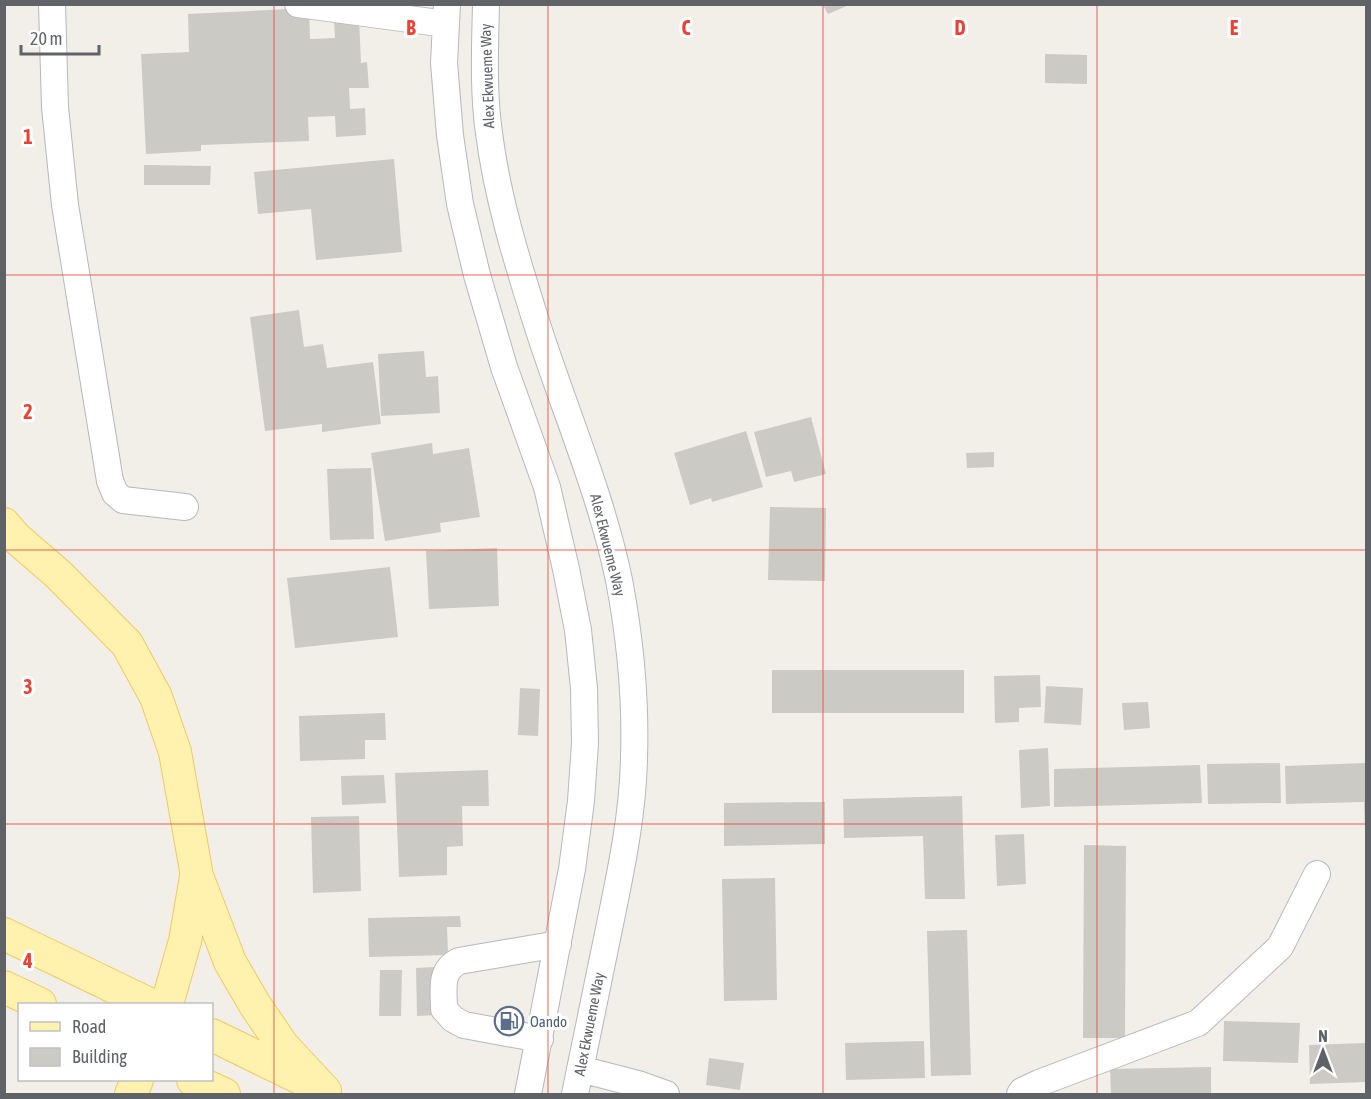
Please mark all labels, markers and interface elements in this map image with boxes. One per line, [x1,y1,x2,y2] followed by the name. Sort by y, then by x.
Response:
[406,16,416,39] text: B
[682,16,691,39] text: C
[954,16,966,39] text: D
[1230,16,1239,39] text: E
[21,18,99,56] scale bar
[477,23,497,129] street label: Alex Ekwueme Way
[30,28,62,49] text: 20 m
[23,125,33,148] text: 1
[23,400,33,423] text: 2
[587,492,629,598] street label: Alex Ekwueme Way
[23,675,33,698] text: 3
[22,949,33,972] text: 4
[571,971,607,1077] street label: Alex Ekwueme Way
[18,1003,213,1081] legend
[493,1005,525,1037] fuel station icon: Oando
[530,1013,567,1030] place label: Oando
[72,1016,106,1037] text: Road
[1293,1021,1353,1081] north arrow
[1318,1027,1328,1045] text: N
[72,1046,127,1067] text: Building

